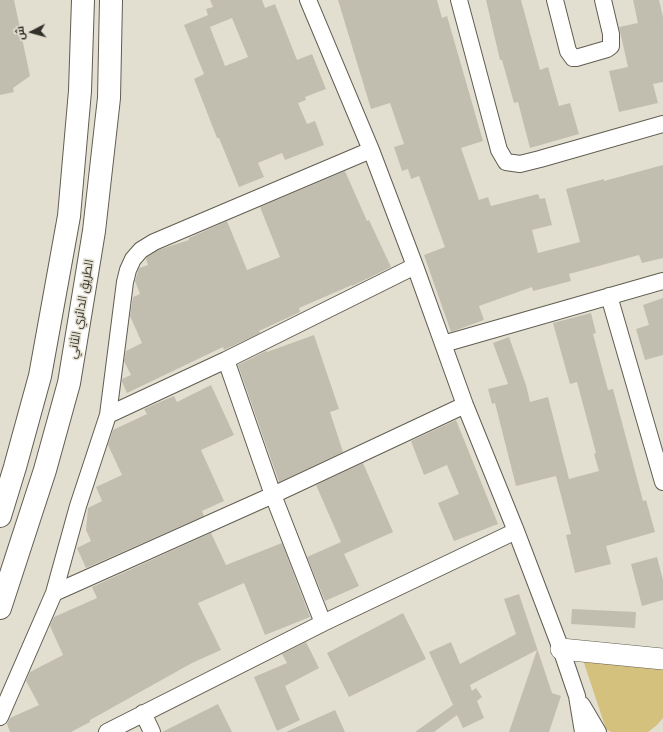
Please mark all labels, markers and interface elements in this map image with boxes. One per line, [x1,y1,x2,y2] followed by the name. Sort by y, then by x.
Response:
[12,12,52,52] north arrow
[12,25,28,41] text: ش
[65,258,97,360] street label: الطريق الدائري الثاني

